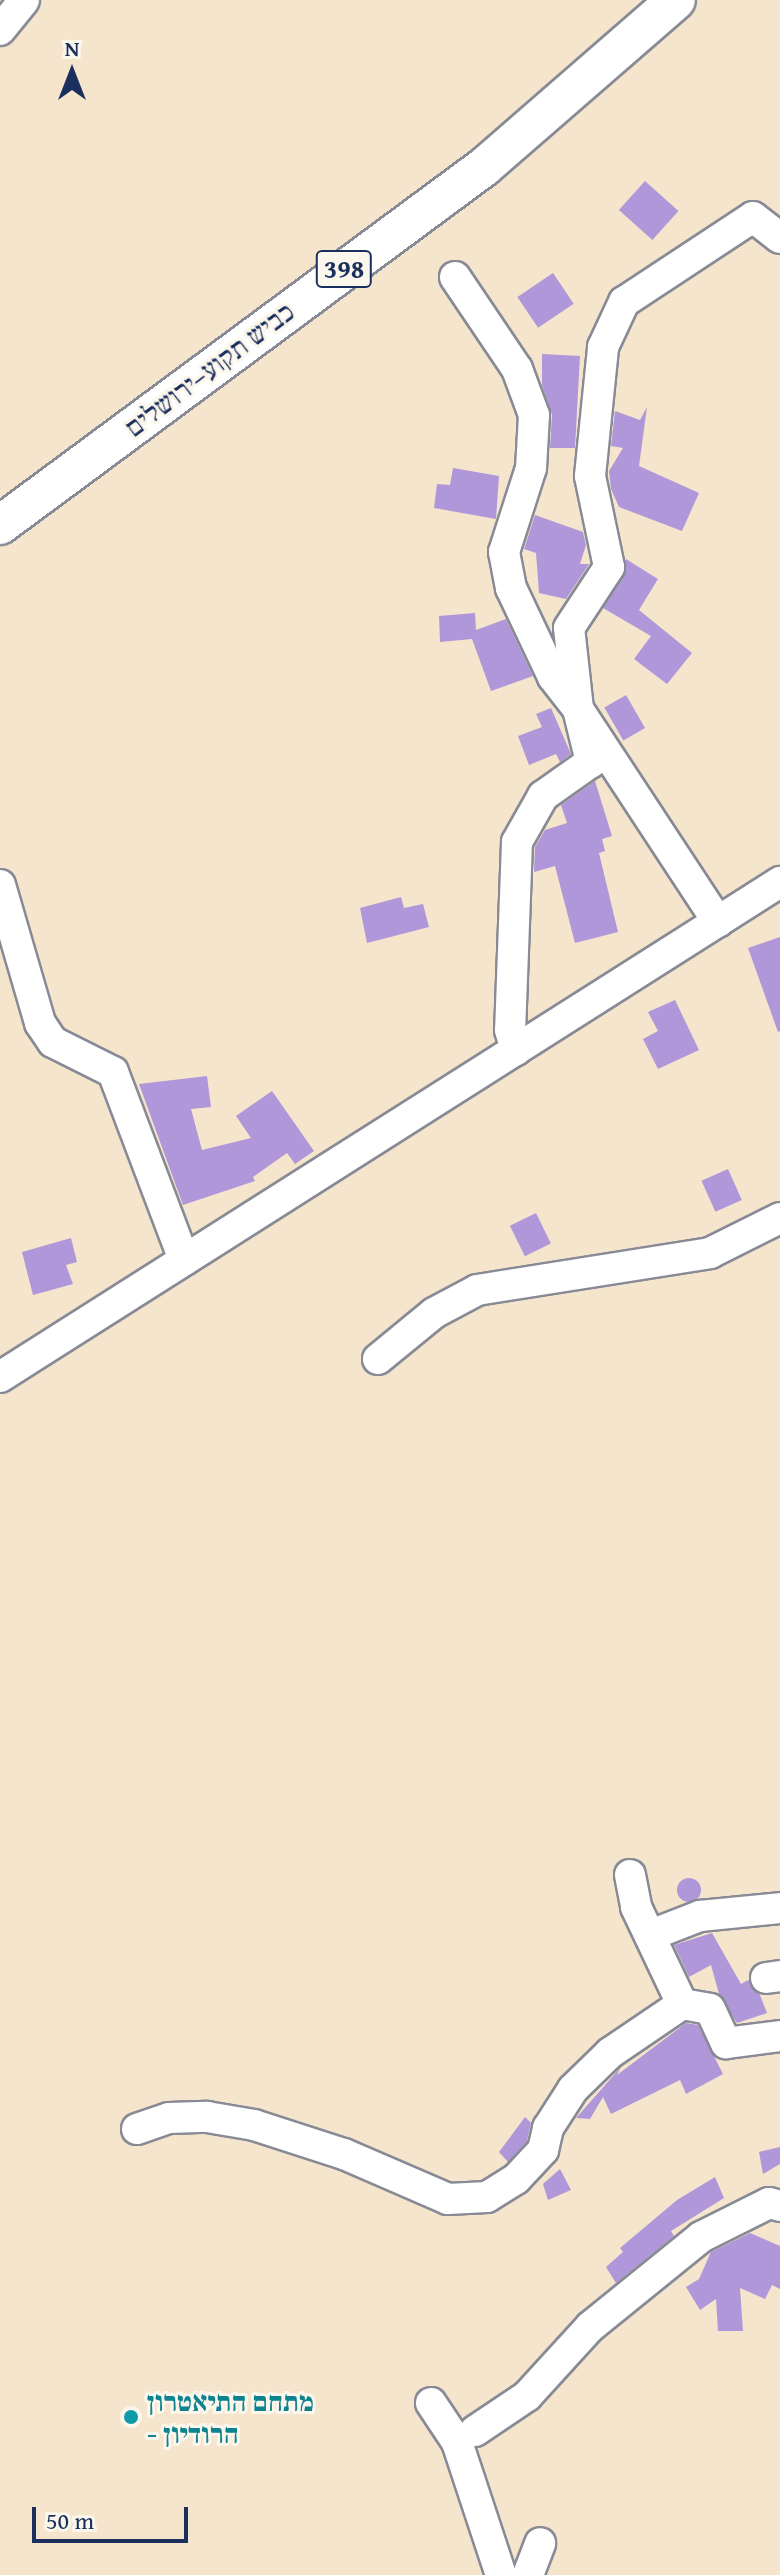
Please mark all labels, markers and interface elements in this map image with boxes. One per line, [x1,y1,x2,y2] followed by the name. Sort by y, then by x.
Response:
[32,32,112,112] north arrow
[65,32,79,64] text: N
[314,247,374,291] road number: 398
[118,294,300,444] street label: כביש תקוע–ירושלים
[147,2384,314,2450] place label: מתחם התיאטרון - הרודיון
[122,2408,140,2426] marker: מתחם התיאטרון - הרודיון
[36,2491,192,2541] scale bar
[46,2503,94,2538] text: 50 m

